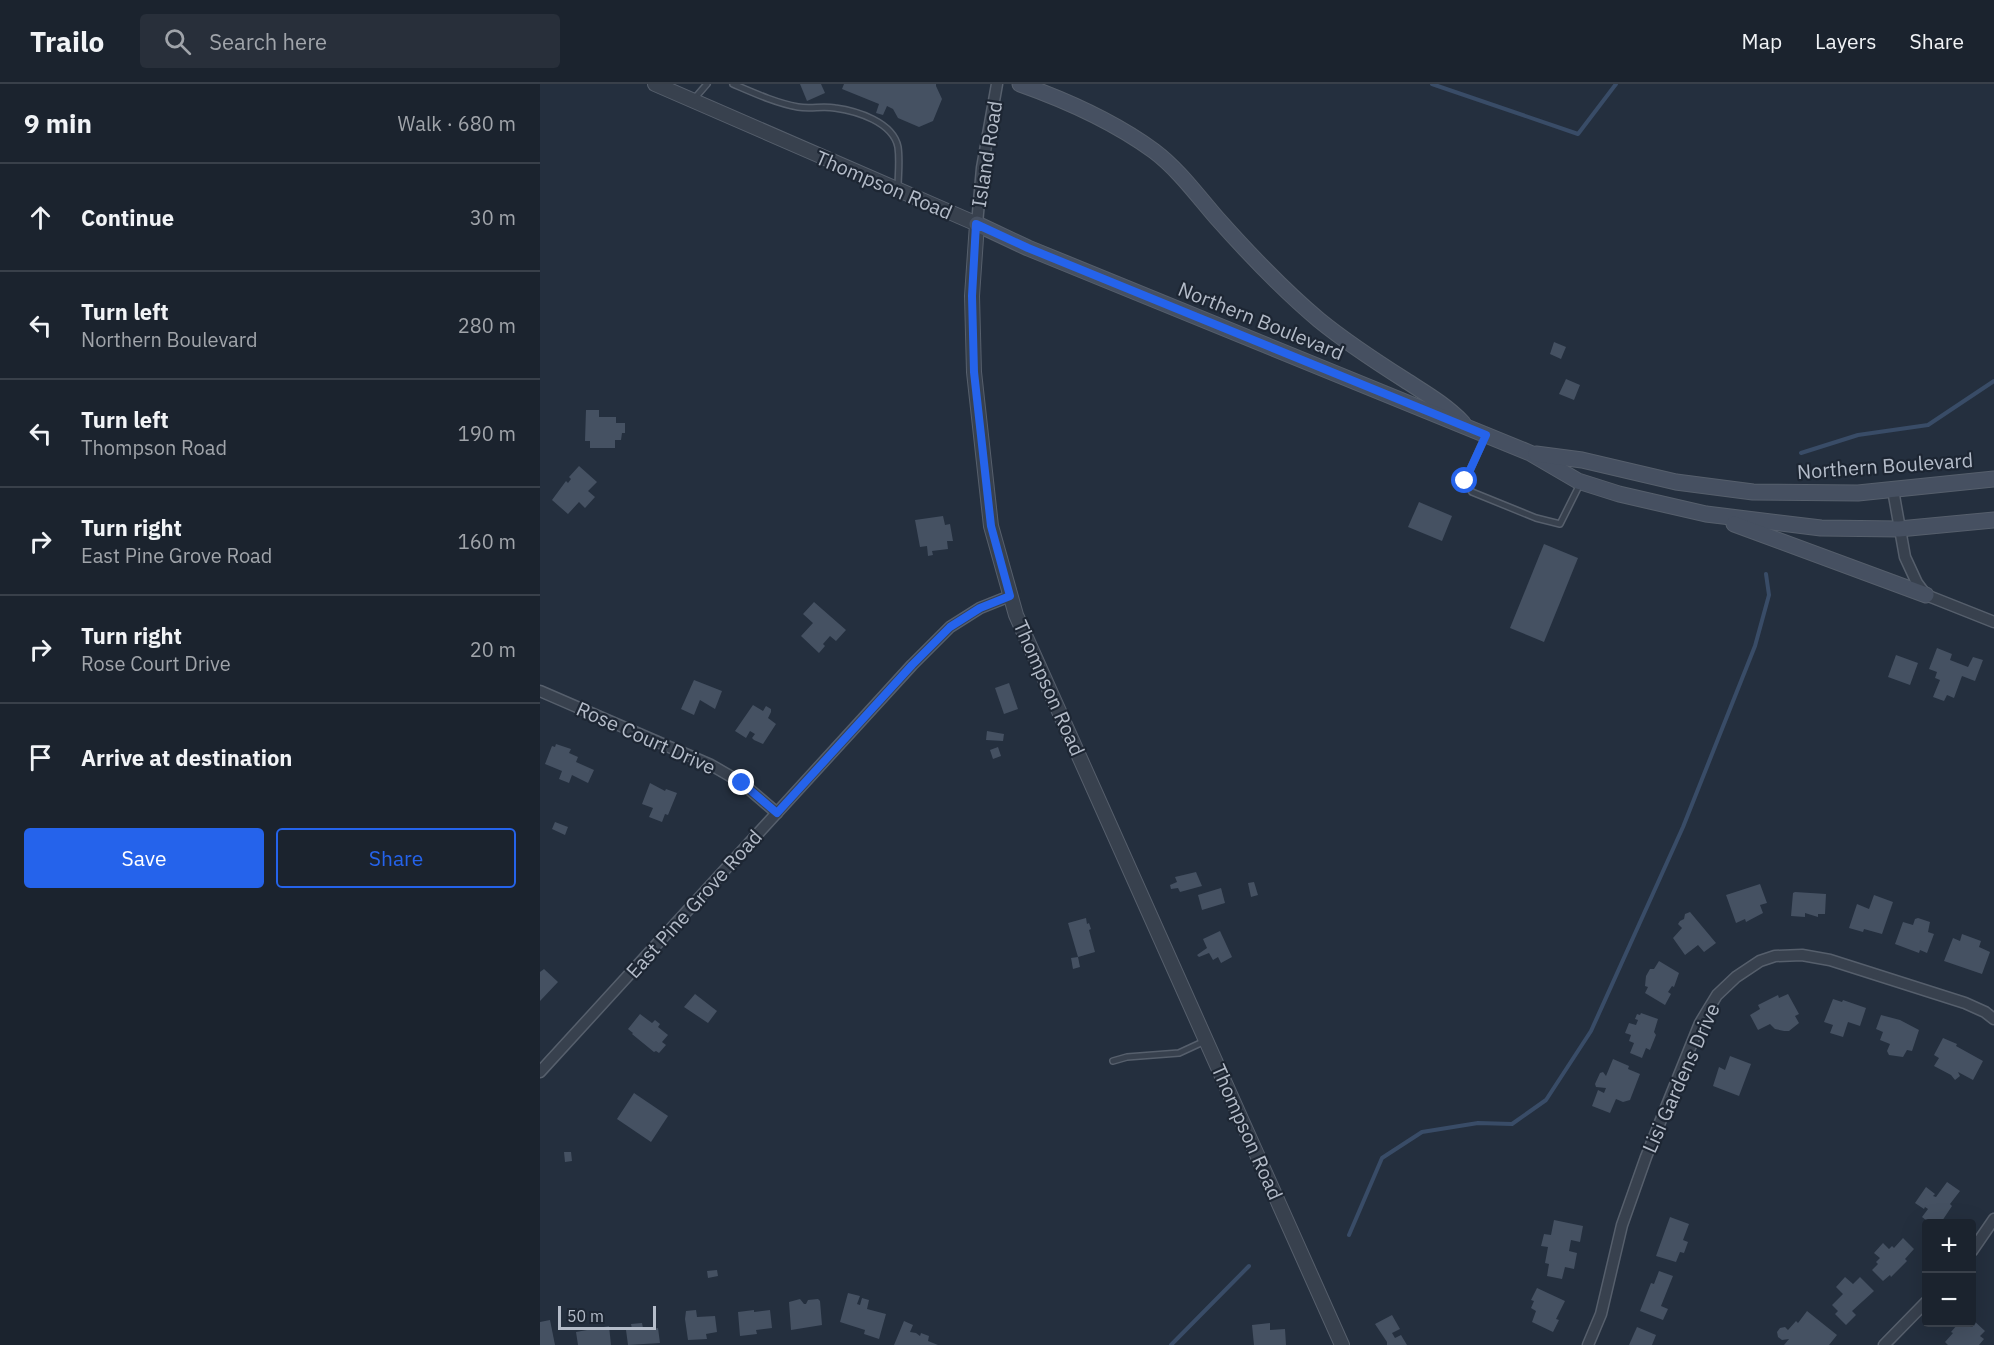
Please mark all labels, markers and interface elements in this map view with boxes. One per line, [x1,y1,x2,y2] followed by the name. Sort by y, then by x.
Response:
[140,14,560,68] search box
[30,23,104,60] text: Trailo
[161,25,194,58] icon: search
[209,27,327,56] text: Search here
[1742,27,1782,55] text: Map
[1815,27,1877,55] text: Layers
[1910,27,1964,55] text: Share
[965,99,1008,209] street label: Island Road
[24,106,92,140] text: 9 min
[398,110,516,137] text: Walk · 680 m
[812,144,957,226] street label: Thompson Road
[24,201,57,234] icon: ahead
[81,203,174,232] text: Continue
[470,204,516,231] text: 30 m
[1174,275,1348,366] street label: Northern Boulevard
[81,297,169,326] text: Turn left
[24,309,57,342] icon: left
[458,312,516,339] text: 280 m
[81,326,258,353] text: Northern Boulevard
[81,405,169,434] text: Turn left
[24,417,57,450] icon: left
[458,420,516,447] text: 190 m
[81,434,227,461] text: Thompson Road
[1796,446,1974,485] street label: Northern Boulevard
[1451,467,1477,493] route start
[81,513,182,542] text: Turn right
[24,525,57,558] icon: right
[458,528,516,555] text: 160 m
[81,542,272,569] text: East Pine Grove Road
[1007,616,1091,760] street label: Thompson Road
[81,621,182,650] text: Turn right
[24,633,57,666] icon: right
[470,636,516,663] text: 20 m
[81,650,231,677] text: Rose Court Drive
[572,695,720,780] street label: Rose Court Drive
[24,741,57,774] icon: arrive
[81,743,292,772] text: Arrive at destination
[728,769,754,795] route end
[620,824,768,984] street label: East Pine Grove Road
[24,828,264,888] button: Save
[276,828,516,888] button: Share
[1635,999,1726,1157] street label: Lisi Gardens Drive
[1205,1060,1289,1204] street label: Thompson Road
[1922,1219,1976,1327] map controls
[1922,1219,1976,1273] button: +
[1922,1273,1976,1327] button: −
[558,1303,656,1330] scale bar
[567,1306,604,1326] text: 50 m

